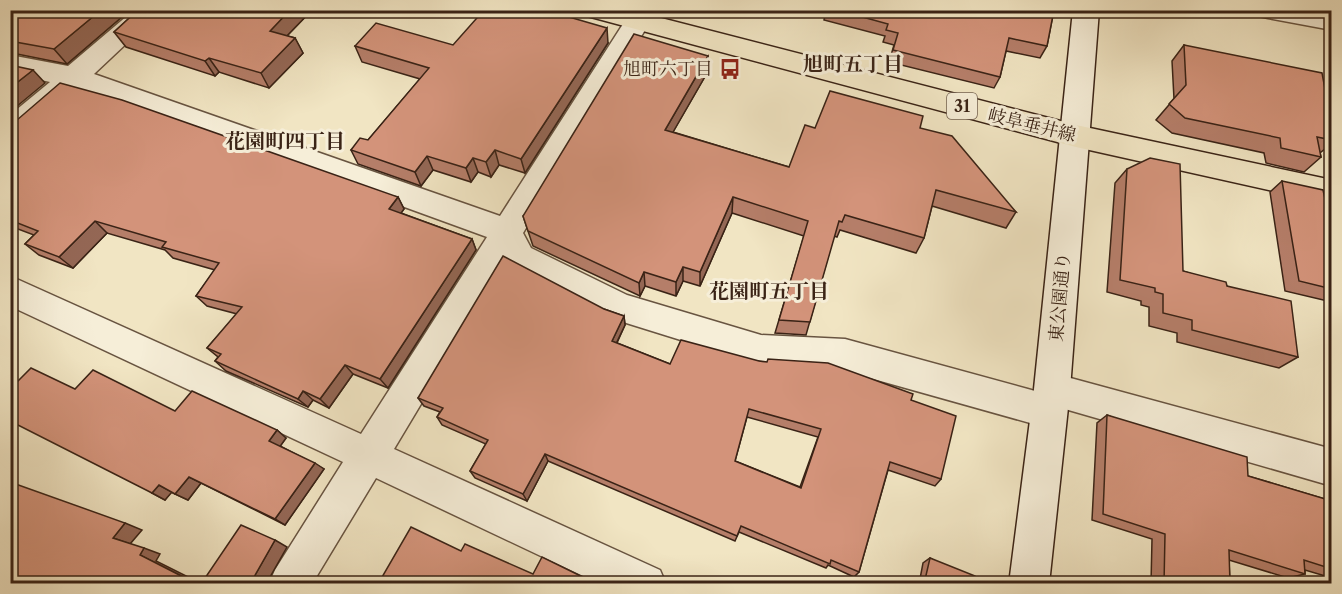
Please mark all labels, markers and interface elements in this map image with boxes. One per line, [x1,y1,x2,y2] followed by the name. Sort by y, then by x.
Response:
[803,52,903,76] district label: 旭町五丁目
[718,57,742,81] bus stop icon: 旭町六丁目
[623,58,713,80] place label: 旭町六丁目
[947,93,977,119] road number: 31
[986,103,1078,147] street label: 岐阜垂井線
[225,129,345,153] district label: 花園町四丁目
[1045,251,1075,343] street label: 東公園通り
[709,279,829,303] district label: 花園町五丁目

